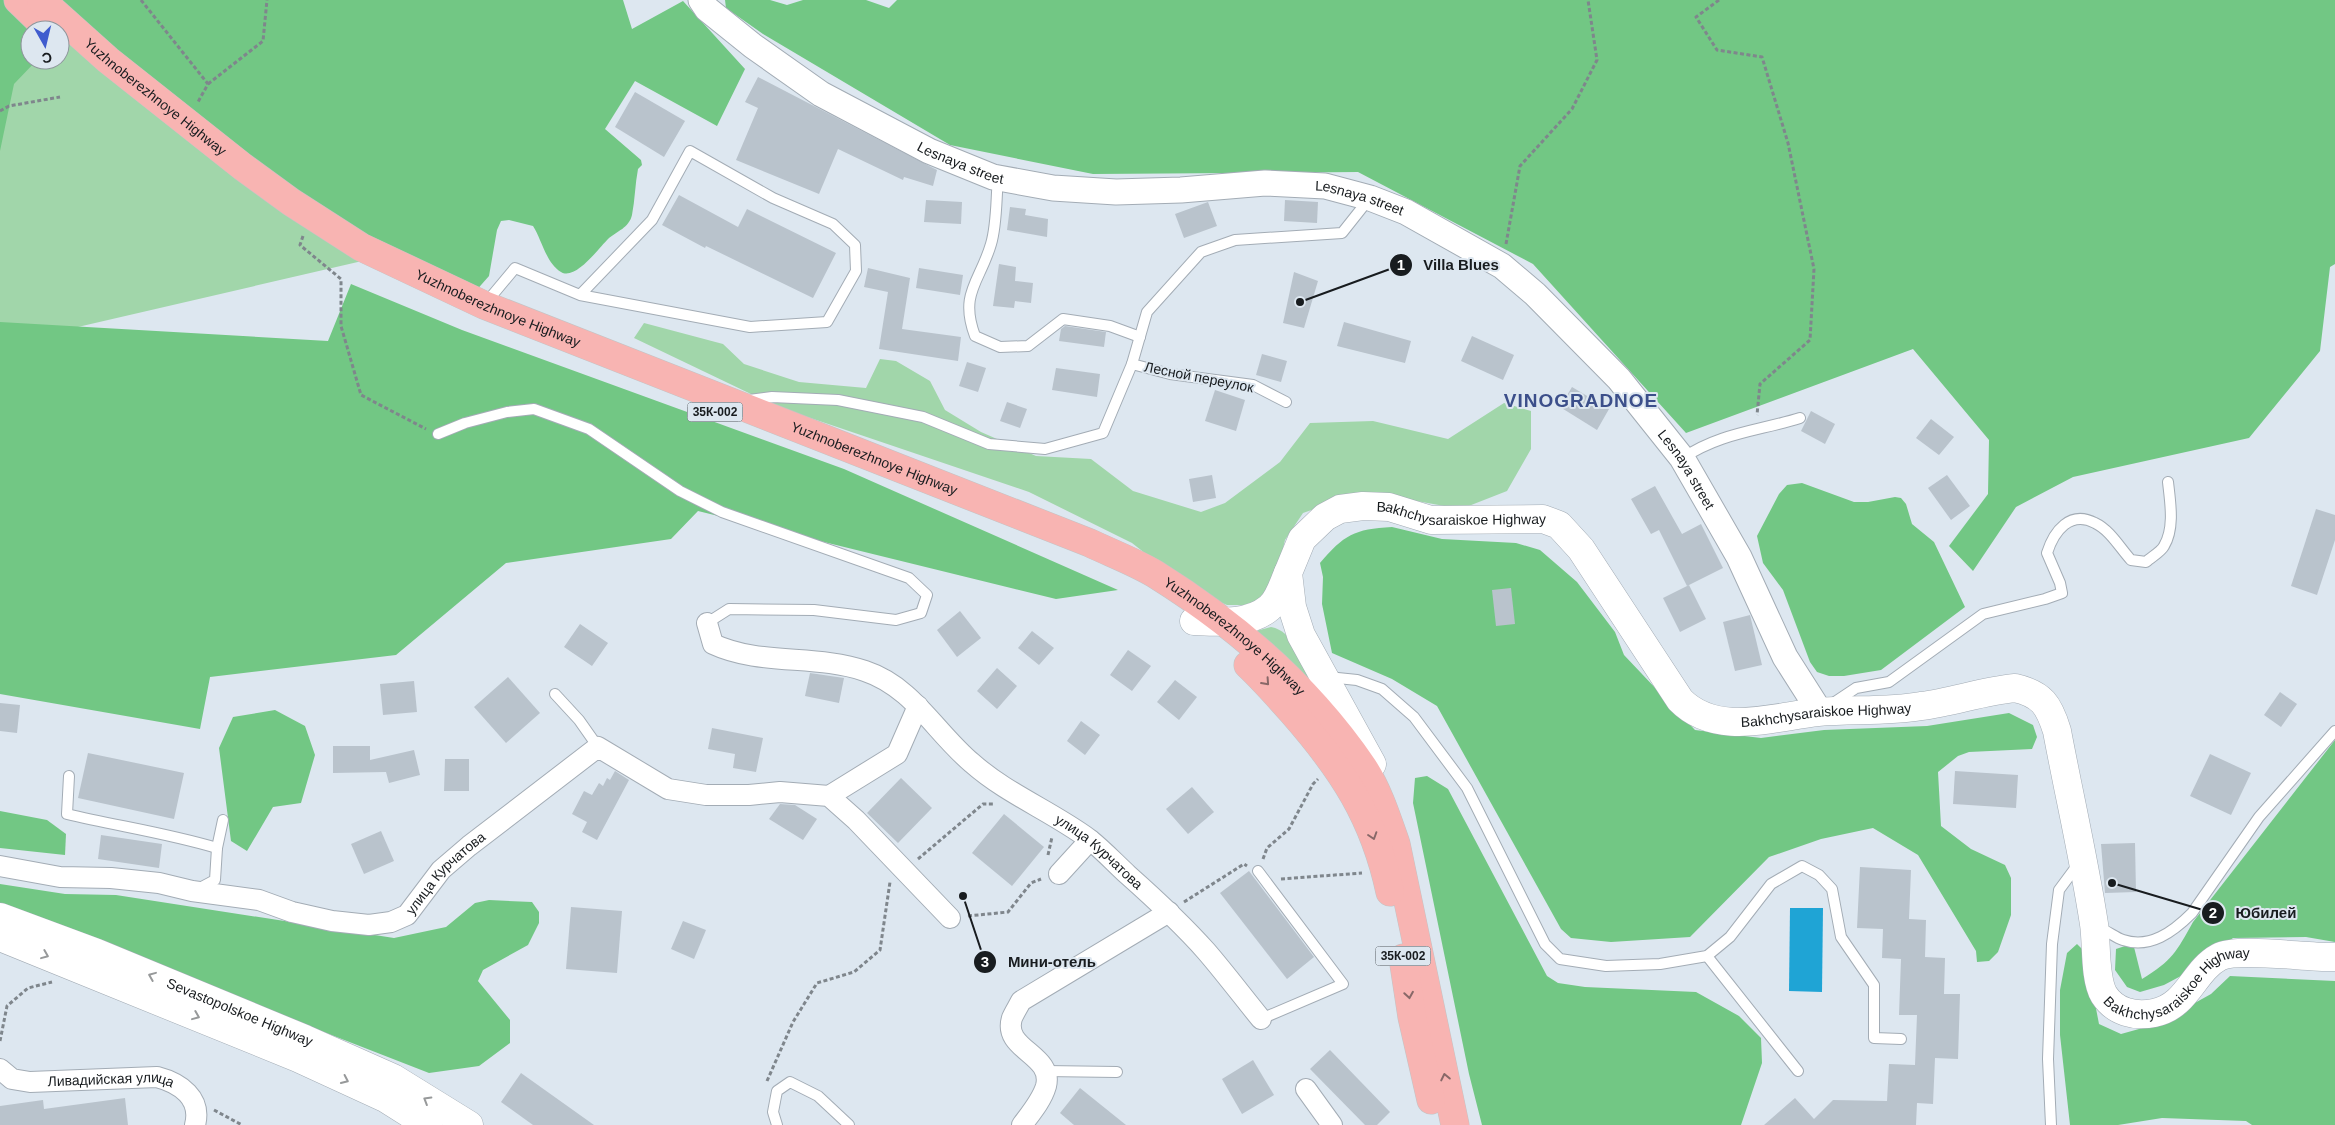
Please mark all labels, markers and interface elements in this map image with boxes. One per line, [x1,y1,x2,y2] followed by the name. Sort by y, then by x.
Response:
[20,20,70,70] north arrow
[81,35,230,159] street label: Yuzhnoberezhnoye Highway
[41,49,53,67] text: С
[915,138,1005,187] street label: Lesnaya street
[1315,178,1406,218] street label: Lesnaya street
[1388,250,1509,280] callout: Villa Blues
[1397,256,1405,273] text: 1
[1423,256,1499,273] text: Villa Blues
[413,266,583,350] street label: Yuzhnoberezhnoye Highway
[1143,359,1256,396] street label: Лесной переулок
[1504,390,1658,411] district label: VINOGRADNOE
[688,402,742,422] road number: 35К-002
[789,418,960,498] street label: Yuzhnoberezhnoye Highway
[1655,426,1718,512] street label: Lesnaya street
[1376,498,1546,528] street label: Bakhchysaraiskoe Highway
[1161,574,1308,698] street label: Yuzhnoberezhnoye Highway
[1260,677,1269,686] one-way arrow
[1740,700,1912,730] street label: Bakhchysaraiskoe Highway
[1053,811,1146,892] street label: улица Курчатова
[402,828,489,918] street label: улица Курчатова
[1367,832,1377,840] one-way arrow
[2201,898,2307,928] callout: Юбилей
[2209,904,2217,921] text: 2
[2236,904,2296,921] text: Юбилей
[2100,945,2250,1022] street label: Bakhchysaraiskoe Highway
[1376,946,1430,966] road number: 35К-002
[973,947,1106,977] callout: Мини-отель
[40,949,49,959] one-way arrow
[981,953,989,970] text: 3
[1008,953,1096,970] text: Мини-отель
[148,971,157,982] one-way arrow
[164,975,315,1049] street label: Sevastopolskoe Highway
[1403,990,1413,999] one-way arrow
[191,1010,200,1020] one-way arrow
[47,1069,177,1090] street label: Ливадийская улица
[340,1073,349,1084] one-way arrow
[1440,1073,1451,1082] one-way arrow
[424,1096,433,1106] one-way arrow

